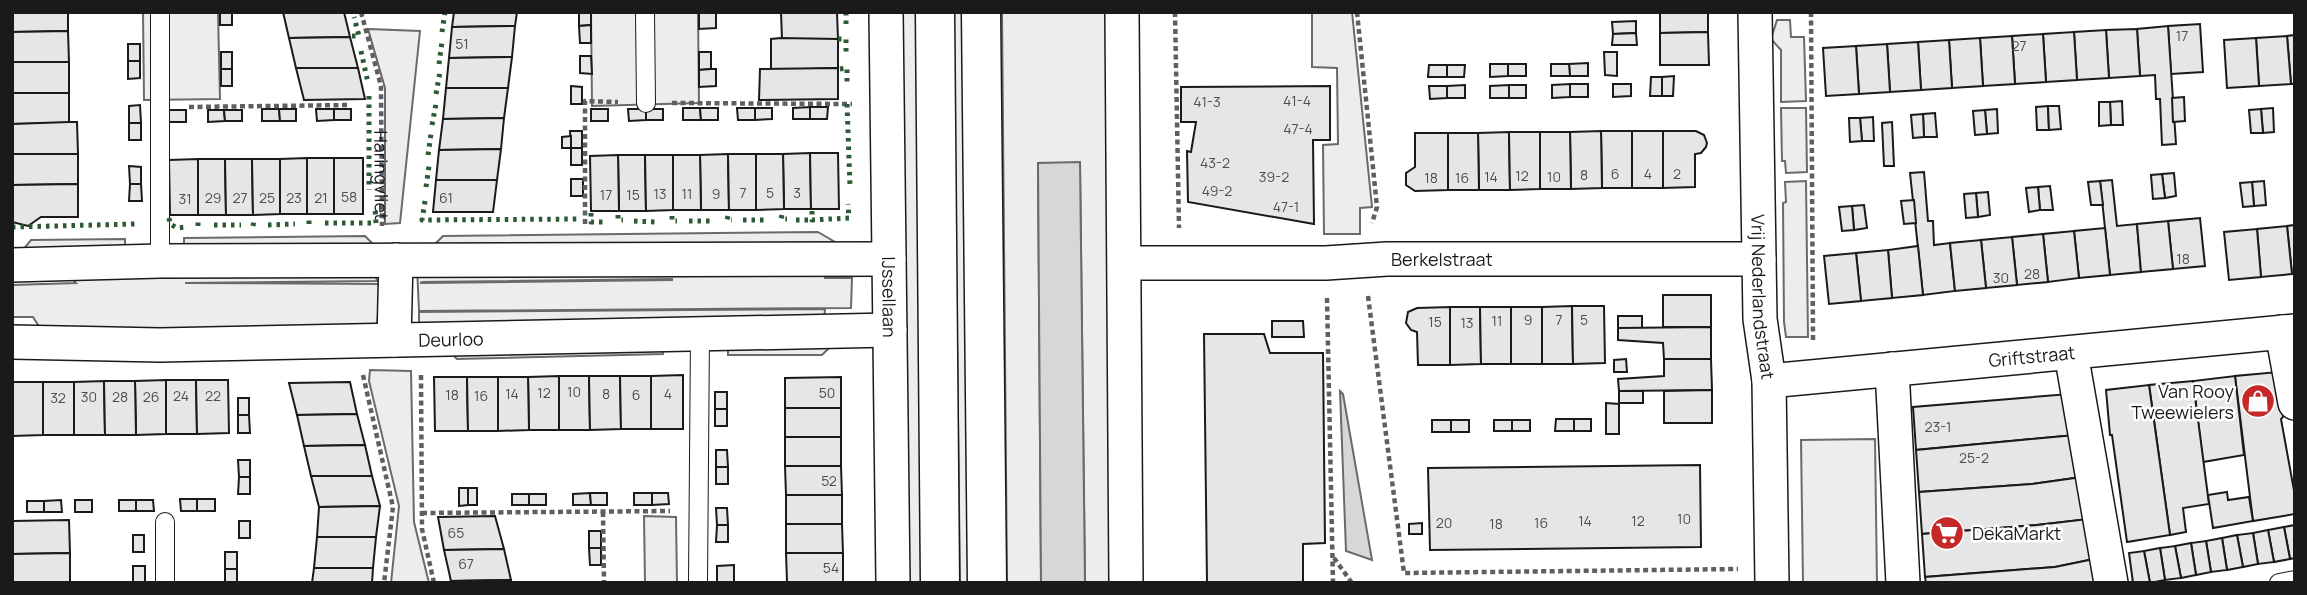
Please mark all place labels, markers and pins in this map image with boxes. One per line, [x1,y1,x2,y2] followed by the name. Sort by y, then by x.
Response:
[2131,379,2235,424] place label: Van Rooy Tweewielers
[2239,382,2277,420] shop icon: Van Rooy Tweewielers
[1928,514,1966,552] supermarket icon: DekaMarkt
[1972,521,2061,545] place label: DekaMarkt

